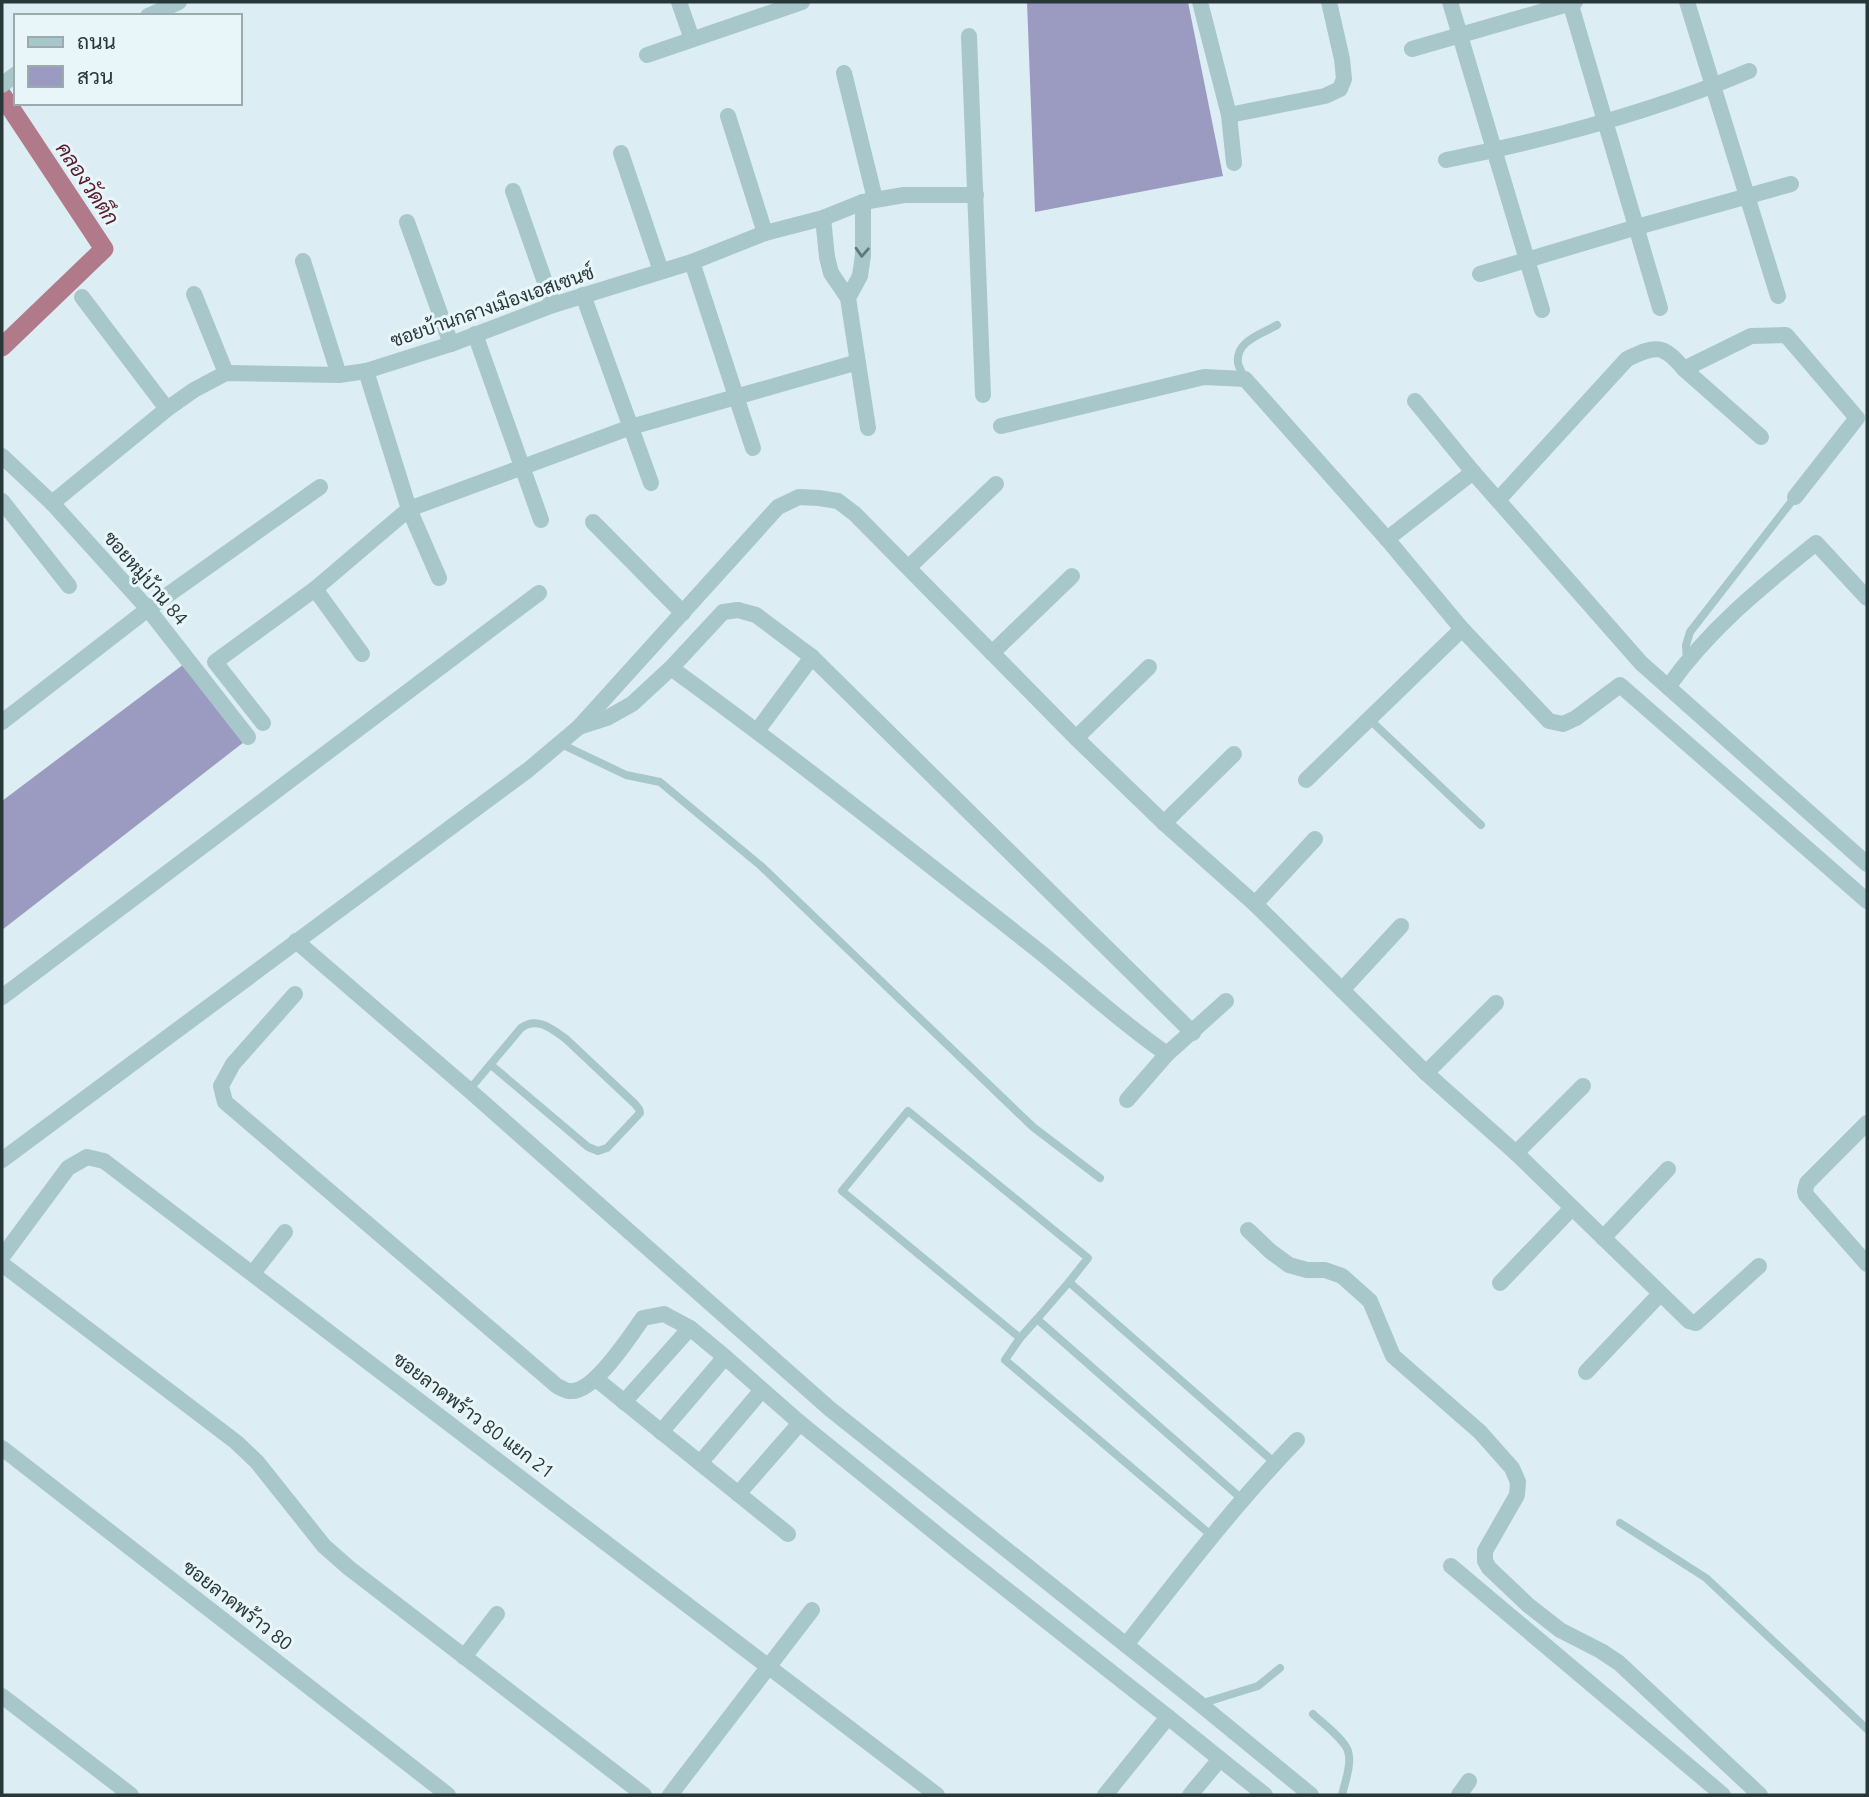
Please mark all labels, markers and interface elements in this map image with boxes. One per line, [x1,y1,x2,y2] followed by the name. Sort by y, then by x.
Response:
[14,14,242,105] legend
[77,29,116,53] text: ถนน
[77,64,113,88] text: สวน
[52,137,124,229] water label: คลองวัดตึก
[855,246,870,257] one-way arrow
[387,260,597,351] street label: ซอยบ้านกลางเมืองเอสเซนซ์
[97,527,193,631] street label: ซอยหมู่บ้าน 84
[389,1347,559,1483] street label: ซอยลาดพร้าว 80 แยก 21
[179,1555,297,1655] street label: ซอยลาดพร้าว 80

